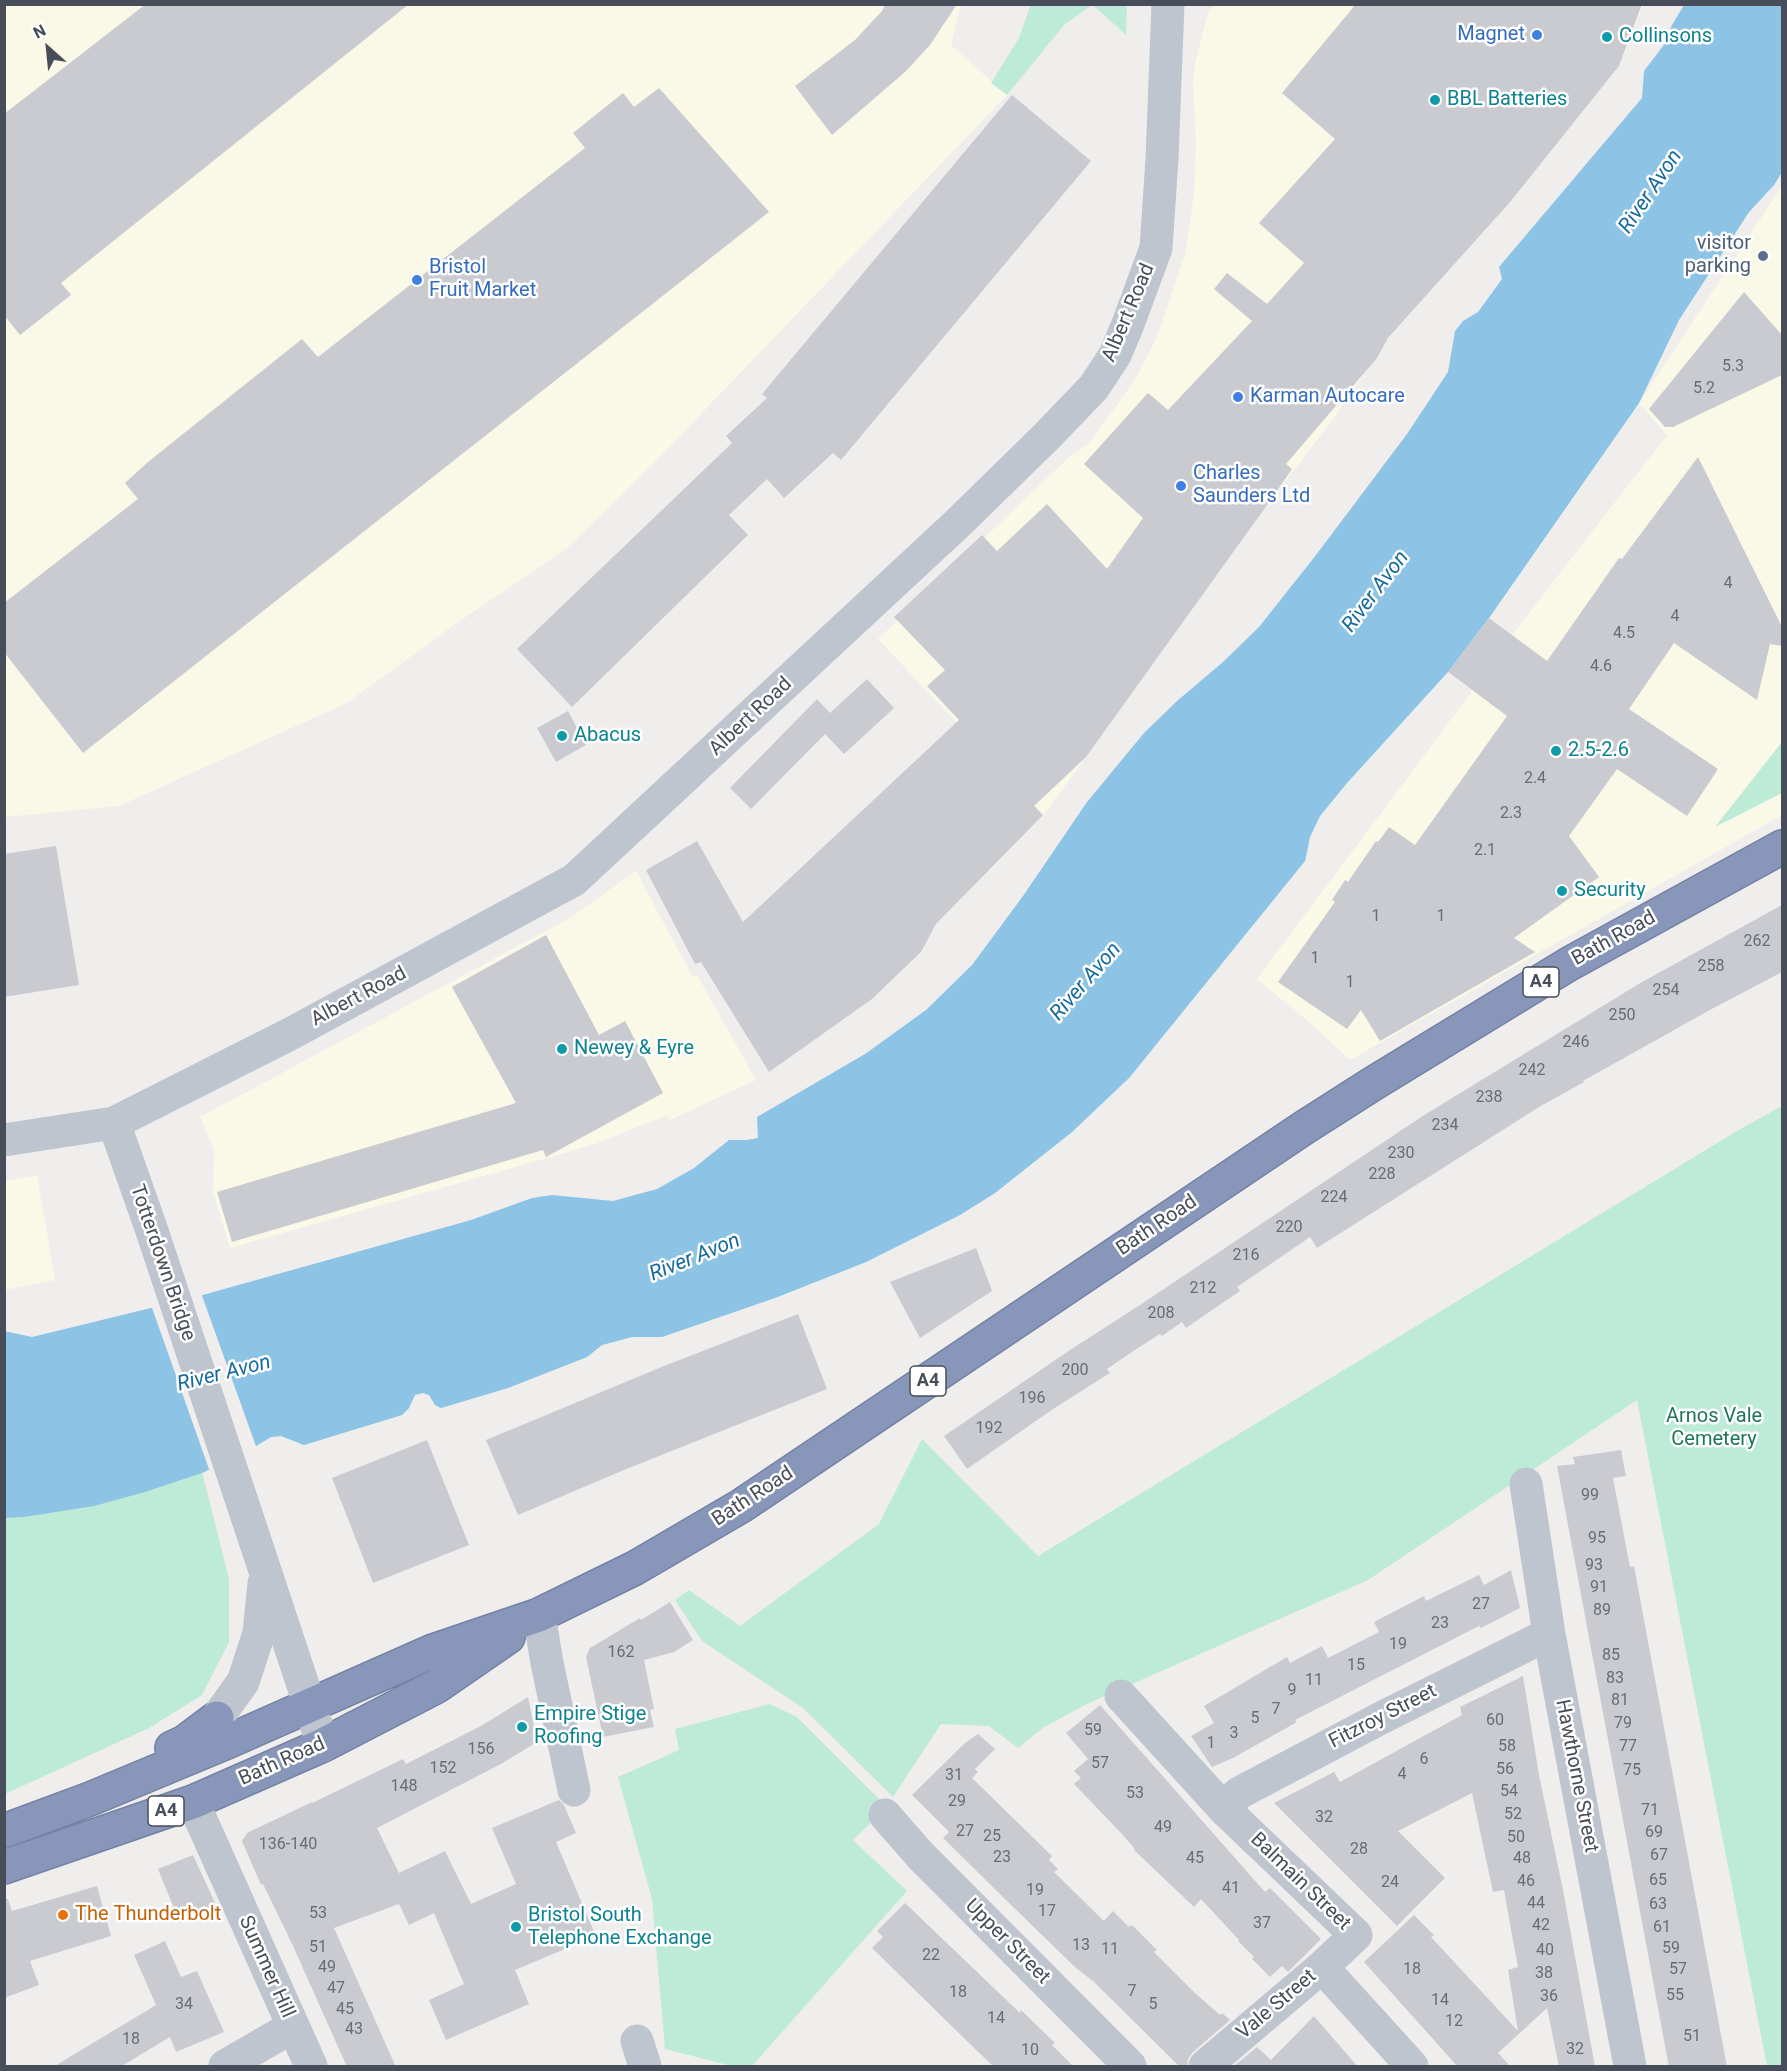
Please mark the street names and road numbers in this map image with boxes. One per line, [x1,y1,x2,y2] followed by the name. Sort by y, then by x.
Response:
[1098,260,1160,366] street label: Albert Road
[705,673,797,761] street label: Albert Road
[1568,906,1660,972] street label: Bath Road
[307,962,411,1032] street label: Albert Road
[1523,967,1559,997] road number: A4
[124,1182,200,1344] street label: Totterdown Bridge
[1112,1190,1202,1262] street label: Bath Road
[910,1366,946,1396] road number: A4
[708,1462,798,1532] street label: Bath Road
[1325,1680,1441,1754] street label: Fitzroy Street
[1549,1697,1603,1855] street label: Hawthorne Street
[235,1732,329,1792] street label: Bath Road
[148,1796,184,1826] road number: A4
[1245,1828,1355,1936] street label: Balmain Street
[959,1894,1055,1990] street label: Upper Street
[233,1912,299,2022] street label: Summer Hill
[1232,1965,1322,2045] street label: Vale Street

